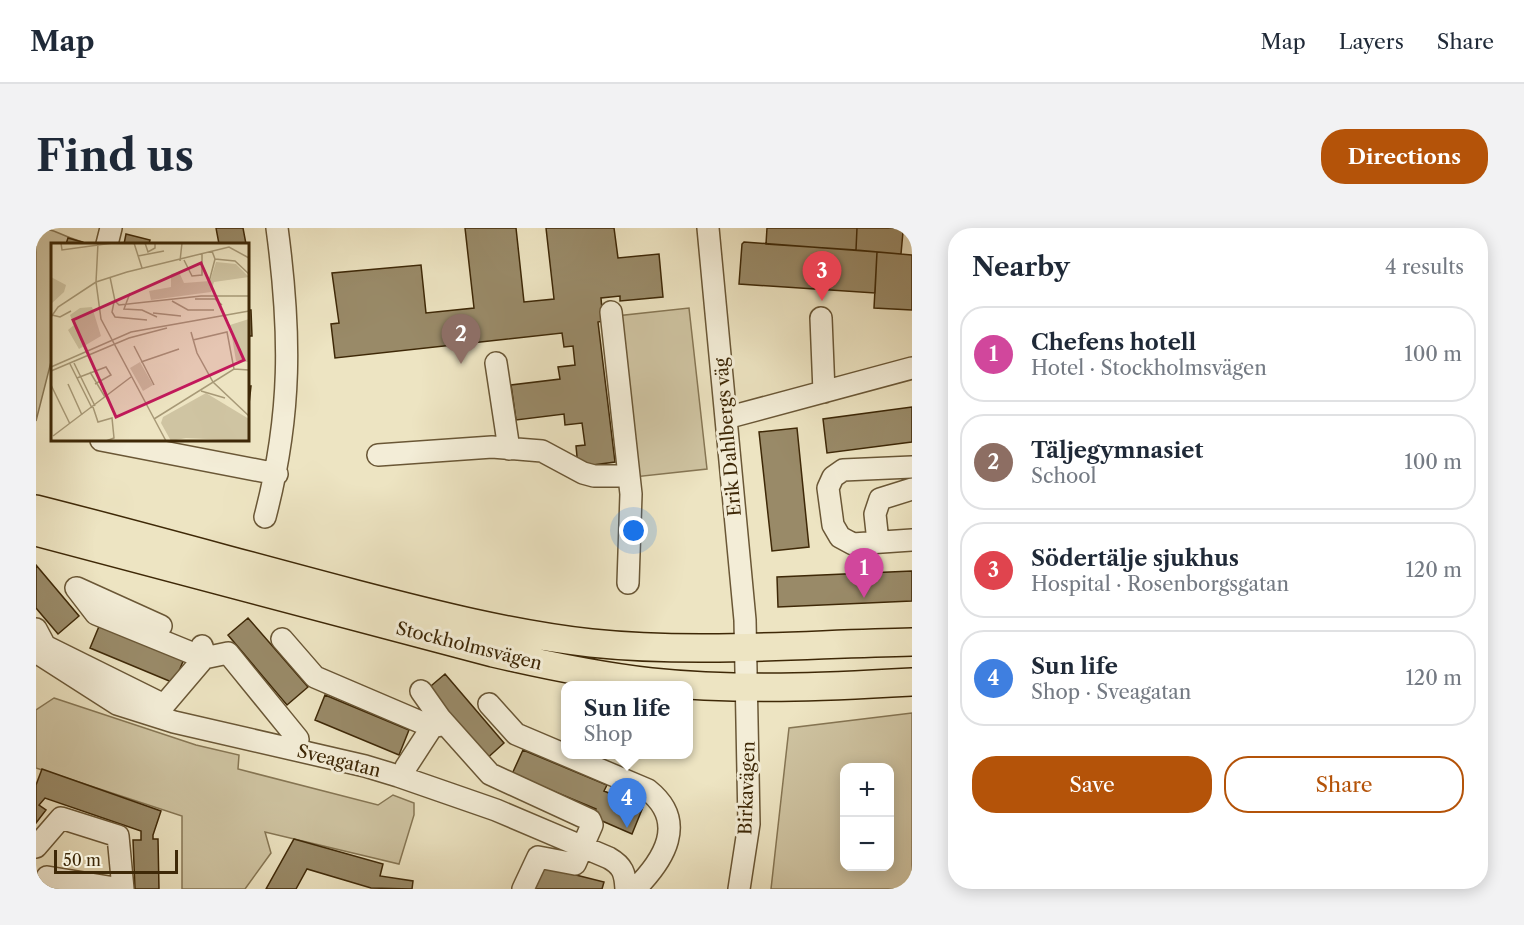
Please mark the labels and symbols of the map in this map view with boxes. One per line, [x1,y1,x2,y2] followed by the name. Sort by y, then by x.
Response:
[51,243,249,441] inset map
[802,251,842,301] pin: 3
[442,314,480,364] pin: 2
[710,356,746,517] street label: Erik Dahlbergs väg
[619,516,648,545] your location
[844,548,884,598] pin: 1
[394,617,544,675] street label: Stockholmsvägen
[295,740,383,782] street label: Sveagatan
[734,741,760,835] street label: Birkavägen
[608,778,646,828] pin: 4
[54,847,178,874] scale bar

